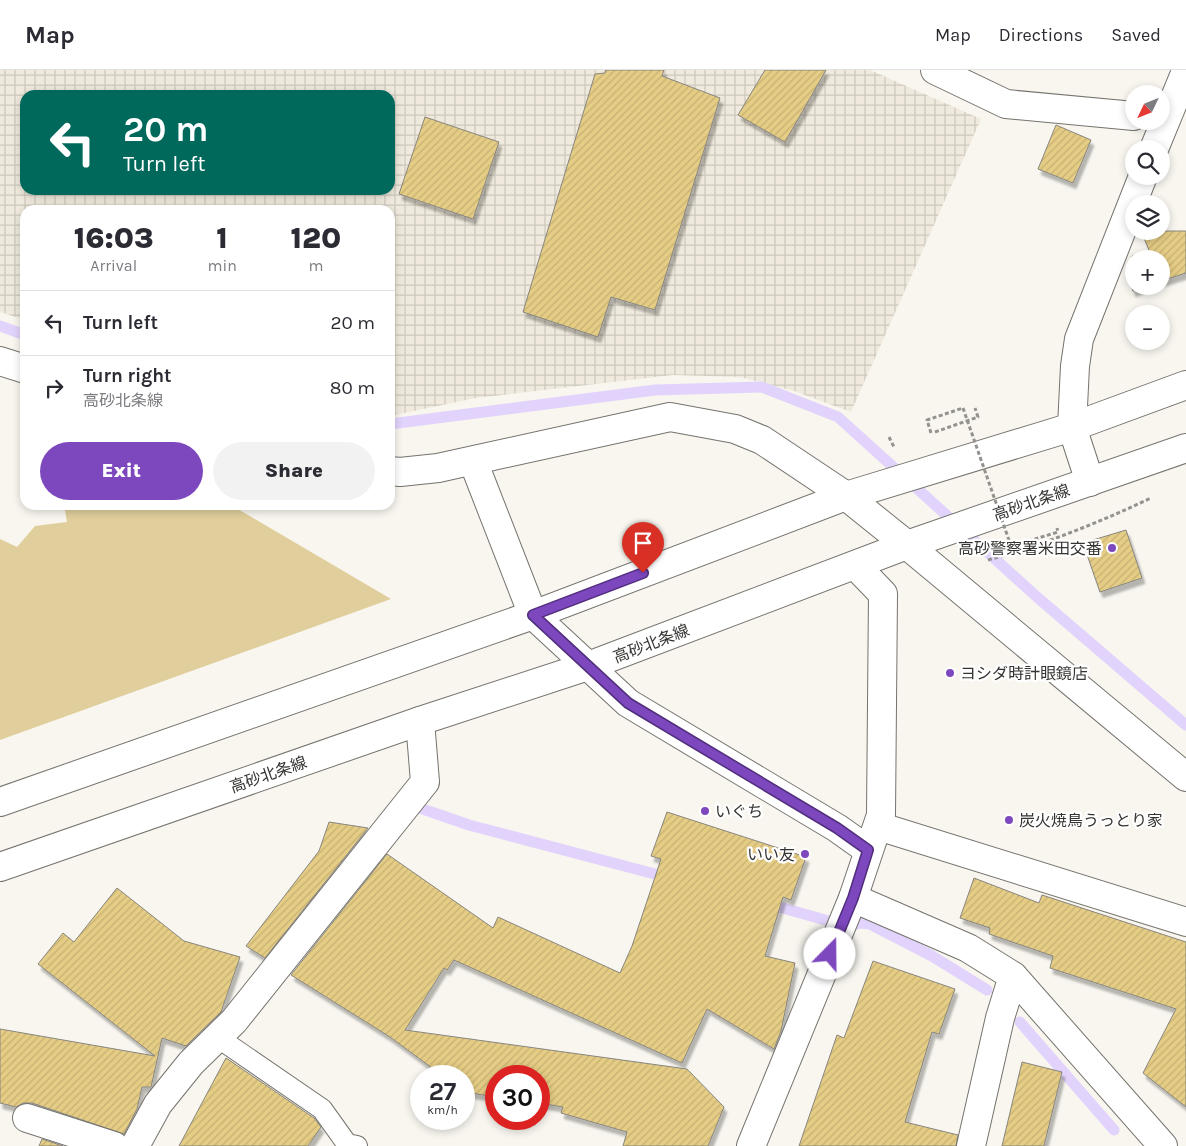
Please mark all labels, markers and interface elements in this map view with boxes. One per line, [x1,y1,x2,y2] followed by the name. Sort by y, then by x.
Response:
[25,21,75,49] text: Map
[935,24,971,46] text: Map
[999,24,1083,46] text: Directions
[1111,24,1161,46] text: Saved
[1125,85,1170,130] north arrow
[1125,85,1170,350] map controls
[123,109,208,150] text: 20 m
[40,110,105,175] icon: left
[1125,140,1170,185] button: search
[123,151,206,177] text: Turn left
[1125,195,1170,240] button: layers
[74,220,154,256] text: 16:03
[216,220,228,256] text: 1
[291,220,341,256] text: 120
[1125,250,1170,295] button: +
[90,256,137,275] text: Arrival
[207,256,237,275] text: min
[308,256,323,275] text: m
[1125,305,1170,350] button: −
[40,309,68,337] icon: left
[83,312,158,334] text: Turn left
[330,312,375,334] text: 20 m
[83,365,172,387] text: Turn right
[40,374,68,402] icon: right
[330,377,375,399] text: 80 m
[83,391,163,410] text: 高砂北条線
[40,442,203,500] button: Exit
[213,442,375,500] button: Share
[990,480,1072,524] street label: 高砂北条線
[622,522,664,573] pin
[629,529,657,557] icon: arrive
[958,539,1102,558] place label: 高砂警察署米田交番
[1106,542,1118,554] marker: 高砂警察署米田交番
[610,620,692,667] street label: 高砂北条線
[960,664,1088,683] place label: ヨシダ時計眼鏡店
[944,667,956,679] marker: ヨシダ時計眼鏡店
[227,752,309,796] street label: 高砂北条線
[715,802,763,821] place label: いぐち
[699,805,711,817] marker: いぐち
[1019,811,1163,830] place label: 炭火焼鳥うっとり家
[1003,814,1015,826] marker: 炭火焼鳥うっとり家
[747,845,795,864] place label: いい友
[799,848,811,860] marker: いい友
[803,927,855,979] position arrow
[485,1065,550,1130] speed limit sign: 30
[429,1077,456,1106] text: 27
[427,1103,458,1117] text: km/h

